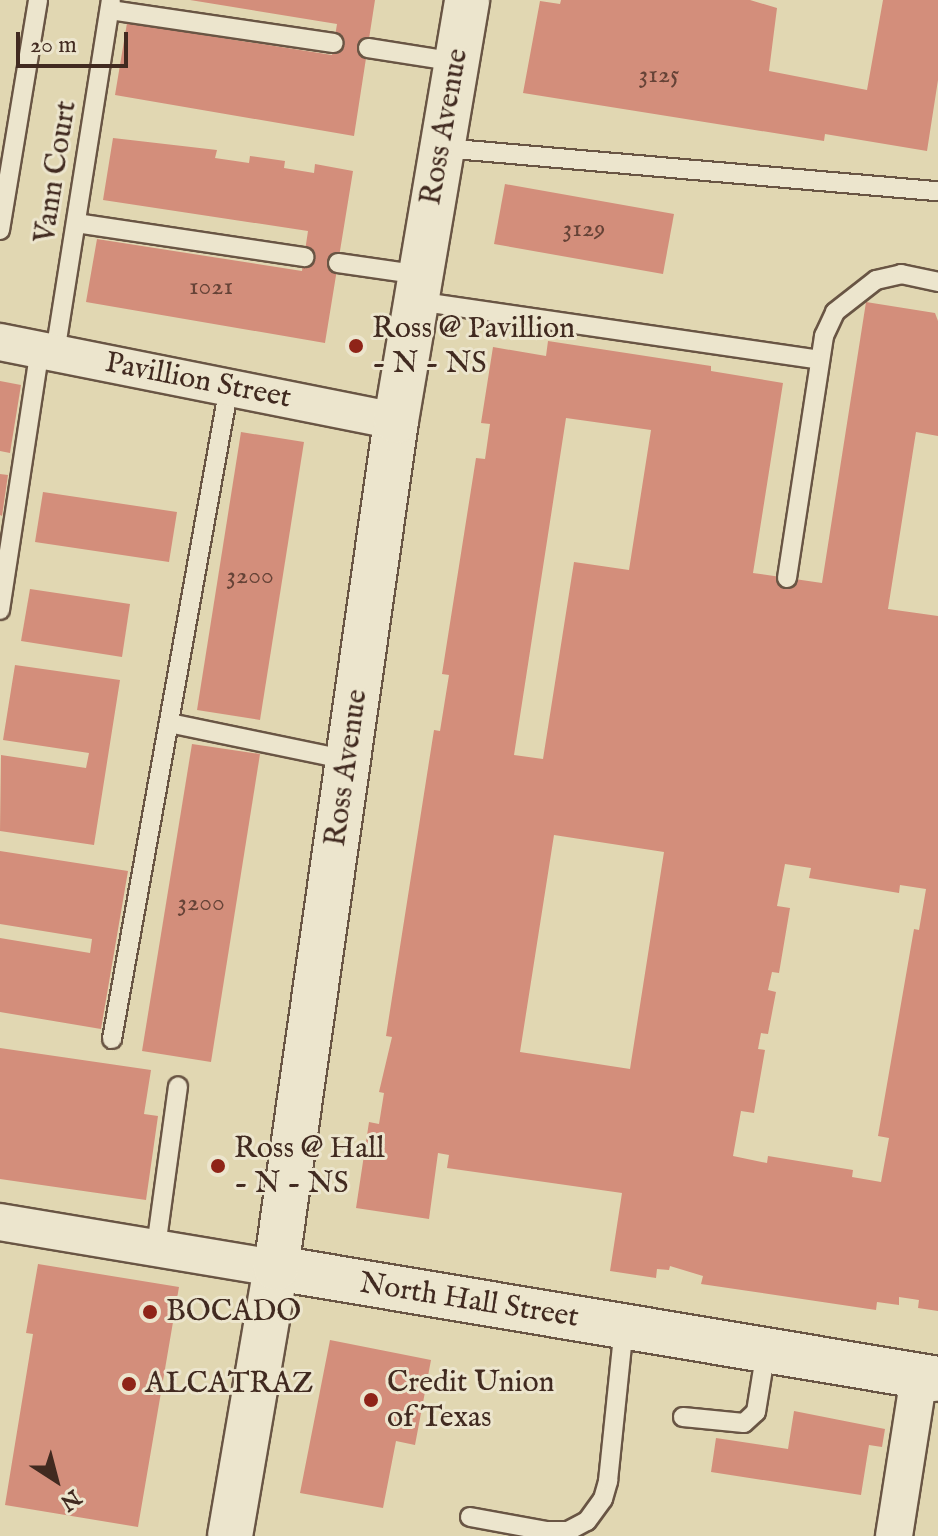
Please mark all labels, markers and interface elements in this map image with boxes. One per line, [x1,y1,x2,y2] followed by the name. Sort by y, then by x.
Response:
[20,16,132,66] scale bar
[30,30,77,61] text: 20 m
[414,46,476,208] street label: Ross Avenue
[639,59,679,91] house number: 3125
[27,98,85,246] street label: Vann Court
[563,213,605,245] house number: 3129
[189,271,233,303] house number: 1021
[372,311,575,382] place label: Ross @ Pavillion - N - NS
[347,337,365,355] marker: Ross @ Pavillion - N - NS
[102,345,294,417] street label: Pavillion Street
[226,560,274,592] house number: 3200
[318,687,376,849] street label: Ross Avenue
[177,887,225,919] house number: 3200
[234,1131,385,1202] place label: Ross @ Hall - N - NS
[209,1157,227,1175] marker: Ross @ Hall - N - NS
[357,1266,581,1336] street label: North Hall Street
[166,1294,301,1330] place label: BOCADO
[141,1303,159,1321] marker: BOCADO
[387,1365,554,1436] place label: Credit Union of Texas
[145,1366,313,1402] place label: ALCATRAZ
[120,1375,138,1393] marker: ALCATRAZ
[362,1391,380,1409] marker: Credit Union of Texas
[16,1440,96,1520] north arrow
[54,1482,86,1516] text: N

